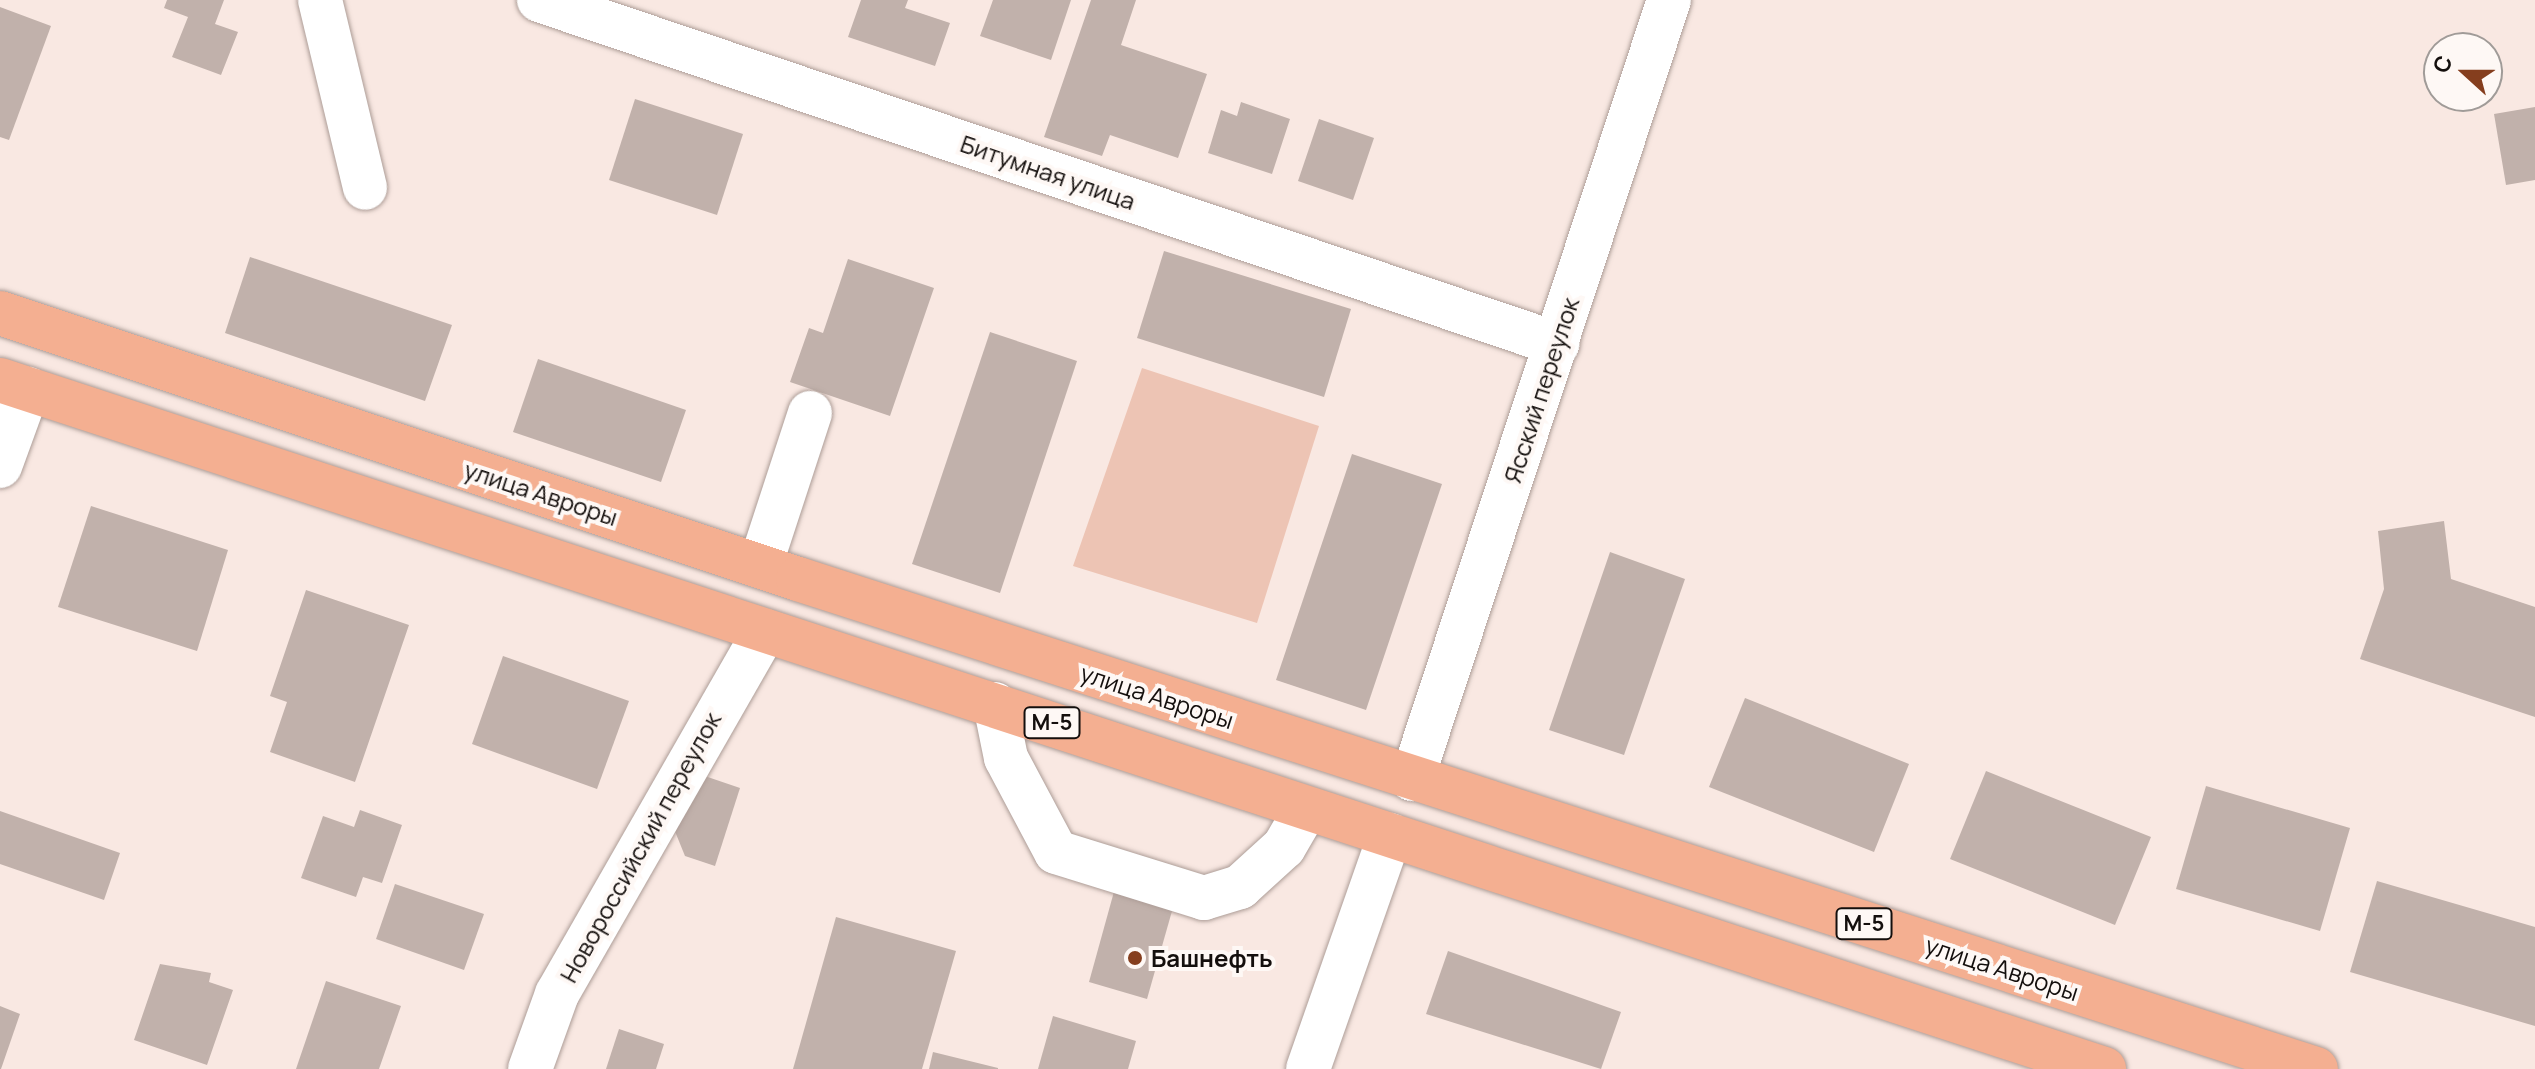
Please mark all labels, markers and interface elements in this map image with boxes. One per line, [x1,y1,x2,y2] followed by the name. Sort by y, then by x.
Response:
[2423,32,2503,112] north arrow
[2426,51,2459,77] text: С
[957,129,1139,215] street label: Битумная улица
[1497,294,1585,486] street label: Ясский переулок
[461,455,621,531] street label: улица Авроры
[1077,658,1237,734] street label: улица Авроры
[1022,705,1082,741] road number: М-5
[554,707,726,987] street label: Новороссийский переулок
[1834,906,1894,942] road number: М-5
[1922,930,2082,1006] street label: улица Авроры
[1151,944,1273,972] place label: Башнефть
[1126,949,1144,967] marker: Башнефть

